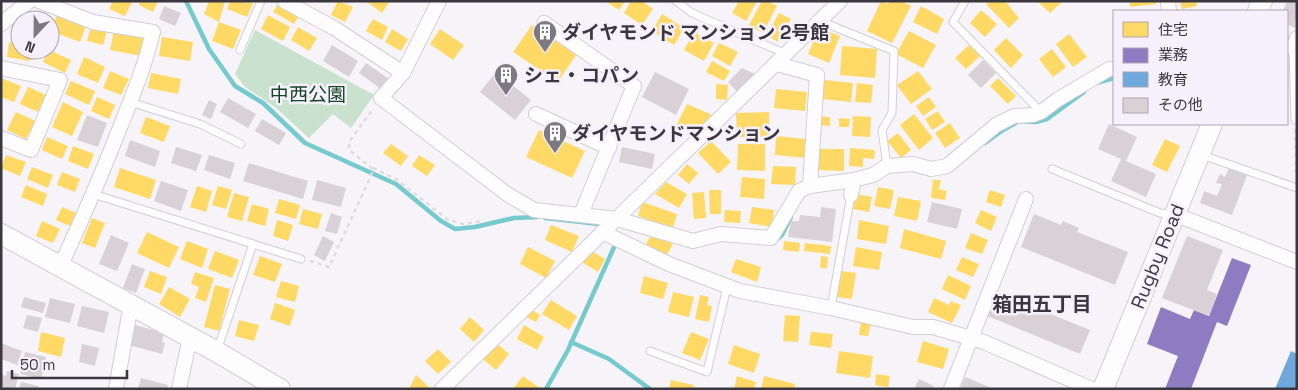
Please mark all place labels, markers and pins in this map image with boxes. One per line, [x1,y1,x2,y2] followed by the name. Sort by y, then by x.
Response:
[532,19,558,53] building icon: ダイヤモンド マンション 2号館
[562,20,829,45] place label: ダイヤモンド マンション 2号館
[493,62,519,96] building icon: シェ・コパン
[524,63,639,88] place label: シェ・コパン
[542,120,568,154] building icon: ダイヤモンドマンション
[572,121,780,146] place label: ダイヤモンドマンション

